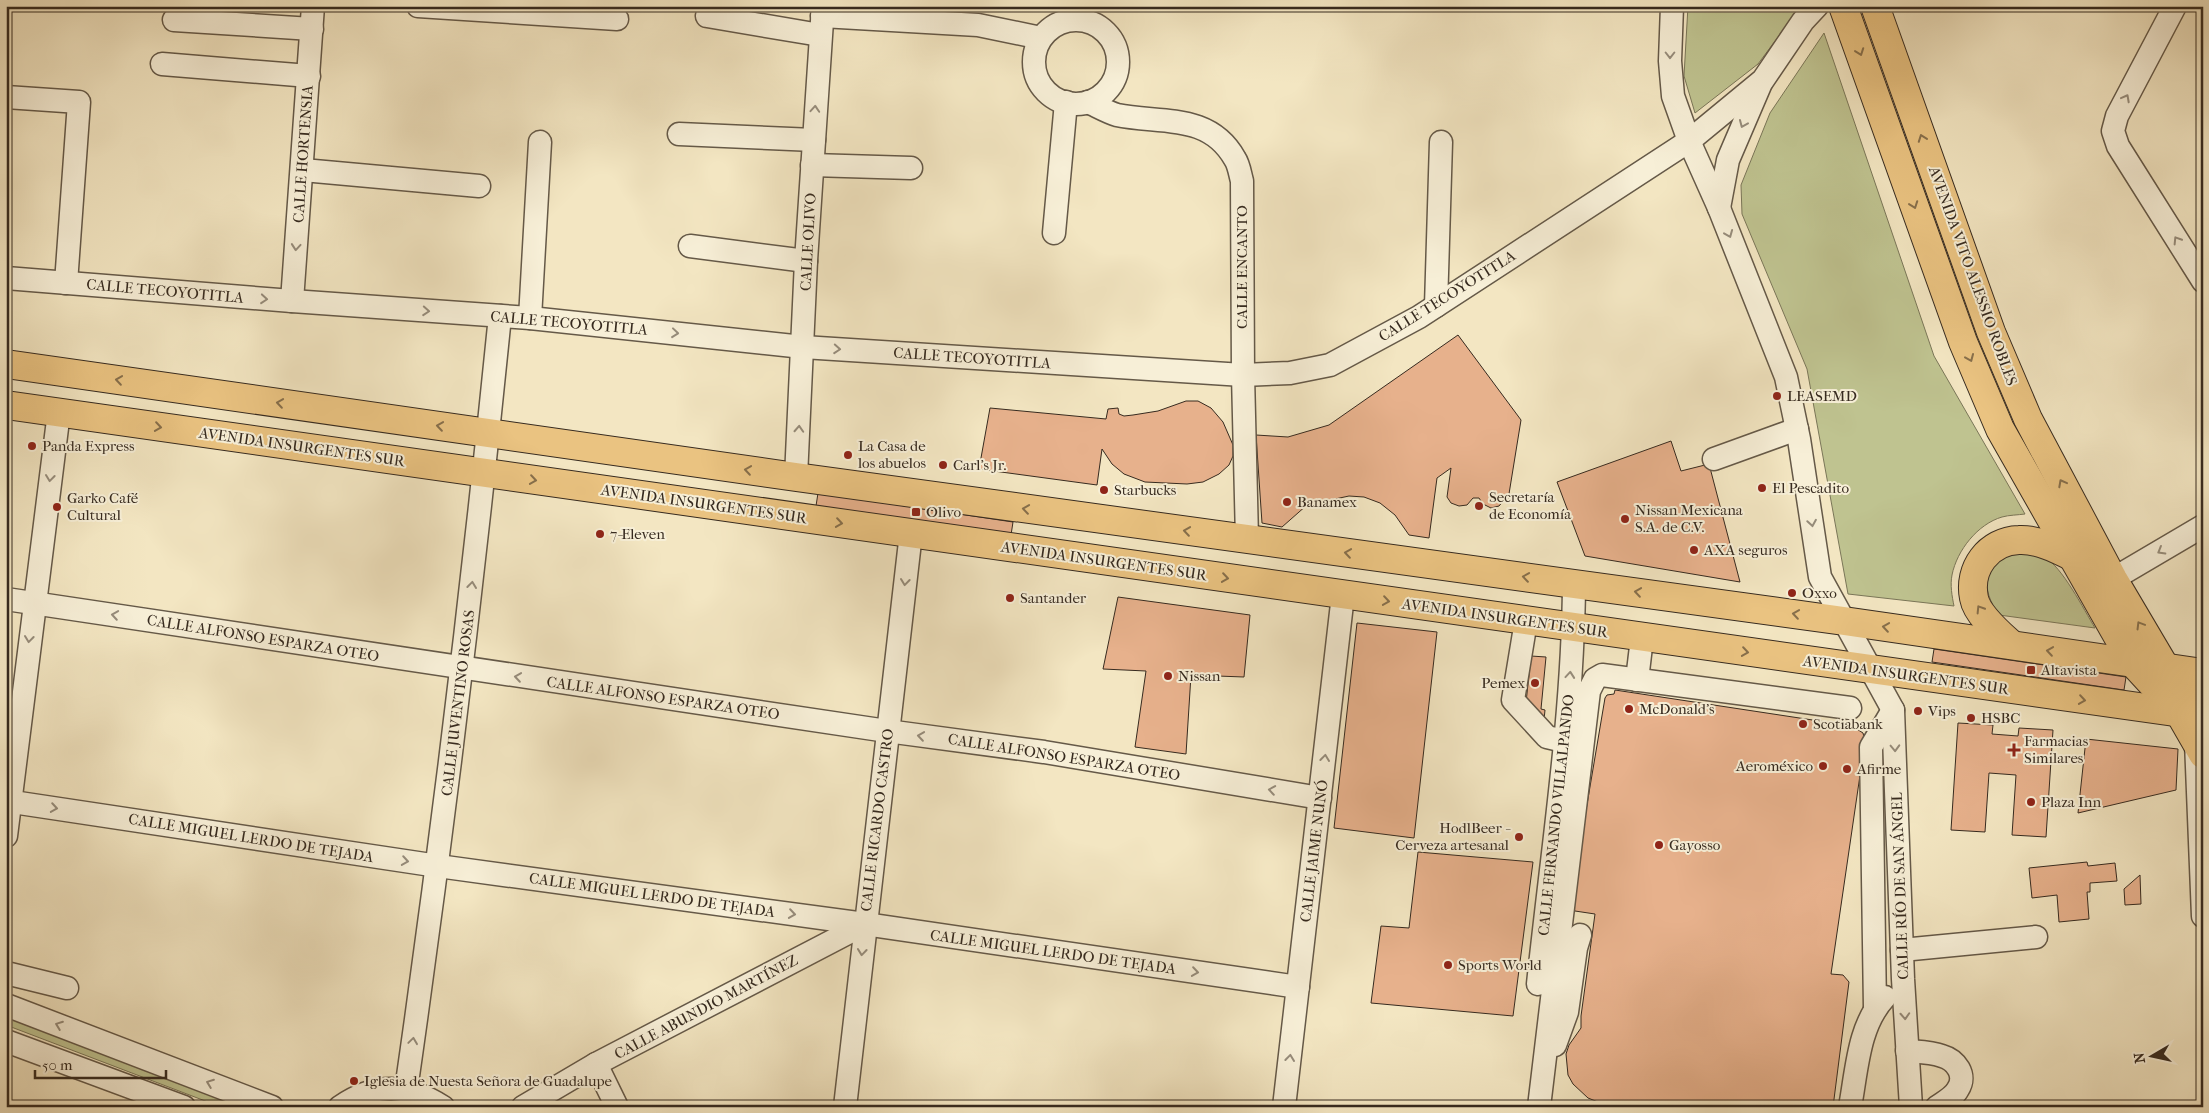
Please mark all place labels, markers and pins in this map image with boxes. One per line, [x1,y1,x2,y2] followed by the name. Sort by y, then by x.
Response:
[1787,387,1857,405] place label: LEASEMD
[1771,390,1783,402] marker: LEASEMD
[42,437,135,455] place label: Panda Express
[857,437,926,472] place label: La Casa de los abuelos
[26,440,38,452] marker: Panda Express
[842,449,854,461] marker: La Casa de los abuelos
[953,456,1007,474] place label: Carl's Jr.
[937,459,949,471] marker: Carl's Jr.
[1772,479,1850,497] place label: El Pescadito
[1114,481,1177,499] place label: Starbucks
[1756,482,1768,494] marker: El Pescadito
[1098,484,1110,496] marker: Starbucks
[1489,488,1572,523] place label: Secretaría de Economía
[67,489,139,524] place label: Garko Café Cultural
[1297,493,1357,511] place label: Banamex
[1281,496,1293,508] marker: Banamex
[1473,500,1485,512] marker: Secretaría de Economía
[51,501,63,513] marker: Garko Café Cultural
[1635,501,1744,536] place label: Nissan Mexicana S.A. de C.V.
[926,503,961,521] place label: Olivo
[910,506,922,518] marker: Olivo
[1619,513,1631,525] marker: Nissan Mexicana S.A. de C.V.
[610,525,665,543] place label: 7-Eleven
[594,528,606,540] marker: 7-Eleven
[1703,541,1788,559] place label: AXA seguros
[1688,544,1700,556] marker: AXA seguros
[1802,584,1837,602] place label: Oxxo
[1786,587,1798,599] marker: Oxxo
[1020,589,1087,607] place label: Santander
[1004,592,1016,604] marker: Santander
[2040,661,2098,679] place label: Altavista
[2025,664,2037,676] marker: Altavista
[1178,667,1221,685] place label: Nissan
[1162,670,1174,682] marker: Nissan
[1481,674,1525,692] place label: Pemex
[1529,677,1541,689] marker: Pemex
[1639,700,1715,718] place label: McDonald's
[1927,702,1956,720] place label: Vips
[1623,703,1635,715] marker: McDonald's
[1912,705,1924,717] marker: Vips
[1981,709,2020,727] place label: HSBC
[1965,712,1977,724] marker: HSBC
[1813,715,1883,733] place label: Scotiabank
[1797,718,1809,730] marker: Scotiabank
[2024,732,2089,767] place label: Farmacias Similares
[2008,744,2020,756] marker: Farmacias Similares
[1735,757,1813,775] place label: Aeroméxico
[1817,760,1829,772] marker: Aeroméxico
[1856,760,1902,778] place label: Afirme
[1841,763,1853,775] marker: Afirme
[2041,793,2101,811] place label: Plaza Inn
[2025,796,2037,808] marker: Plaza Inn
[1395,819,1511,854] place label: HodlBeer - Cerveza artesanal
[1513,831,1525,843] marker: HodlBeer - Cerveza artesanal
[1669,836,1721,854] place label: Gayosso
[1653,839,1665,851] marker: Gayosso
[1458,956,1542,974] place label: Sports World
[1442,959,1454,971] marker: Sports World
[364,1072,613,1090] place label: Iglesia de Nuesta Señora de Guadalupe
[348,1075,360,1087] marker: Iglesia de Nuesta Señora de Guadalupe

